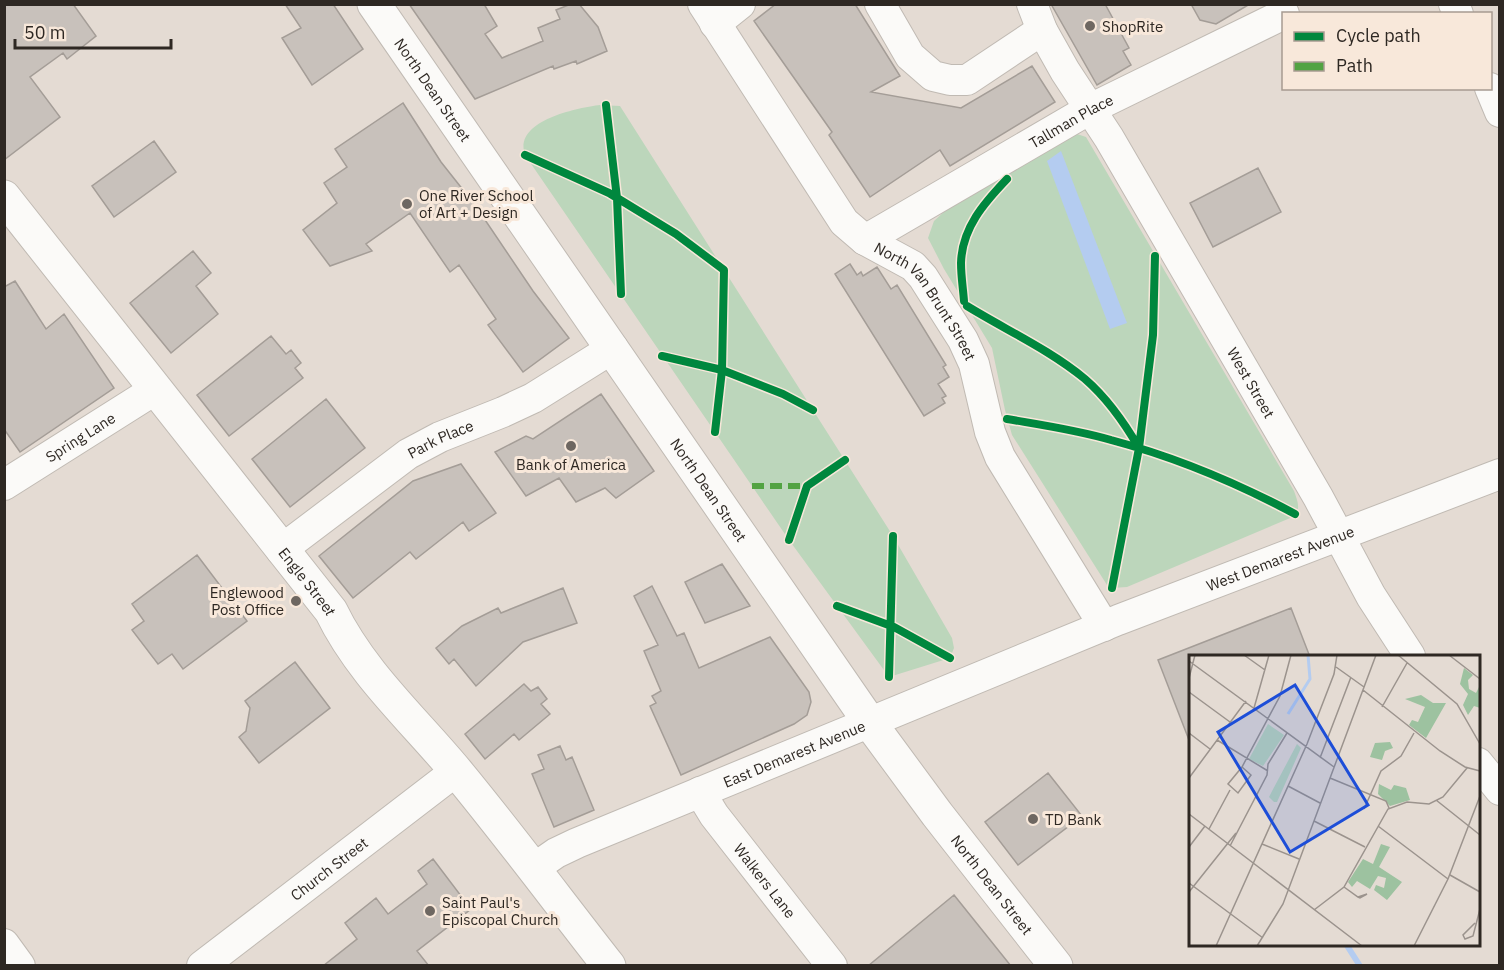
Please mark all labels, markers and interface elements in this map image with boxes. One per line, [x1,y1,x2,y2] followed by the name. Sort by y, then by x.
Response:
[15,12,171,50] scale bar
[1282,12,1492,90] legend
[1102,17,1163,36] place label: ShopRite
[1083,19,1097,33] marker: ShopRite
[24,21,66,44] text: 50 m
[1336,24,1421,47] text: Cycle path
[391,34,475,145] street label: North Dean Street
[1336,54,1373,77] text: Path
[1025,90,1116,152] street label: Tallman Place
[419,186,533,222] place label: One River School of Art + Design
[400,197,414,211] marker: One River School of Art + Design
[871,237,980,363] street label: North Van Brunt Street
[1223,344,1279,421] street label: West Street
[42,408,119,466] street label: Spring Lane
[404,415,476,462] street label: Park Place
[667,434,751,545] street label: North Dean Street
[564,439,578,453] marker: Bank of America
[516,455,626,474] place label: Bank of America
[1204,521,1357,595] street label: West Demarest Avenue
[275,543,341,618] street label: Engle Street
[210,583,284,619] place label: Englewood Post Office
[289,594,303,608] marker: Englewood Post Office
[1189,655,1480,946] inset map
[720,716,868,791] street label: East Demarest Avenue
[1045,810,1102,829] place label: TD Bank
[1026,812,1040,826] marker: TD Bank
[947,831,1037,938] street label: North Dean Street
[286,833,371,904] street label: Church Street
[730,839,800,922] street label: Walkers Lane
[442,893,559,929] place label: Saint Paul's Episcopal Church
[423,904,437,918] marker: Saint Paul's Episcopal Church

